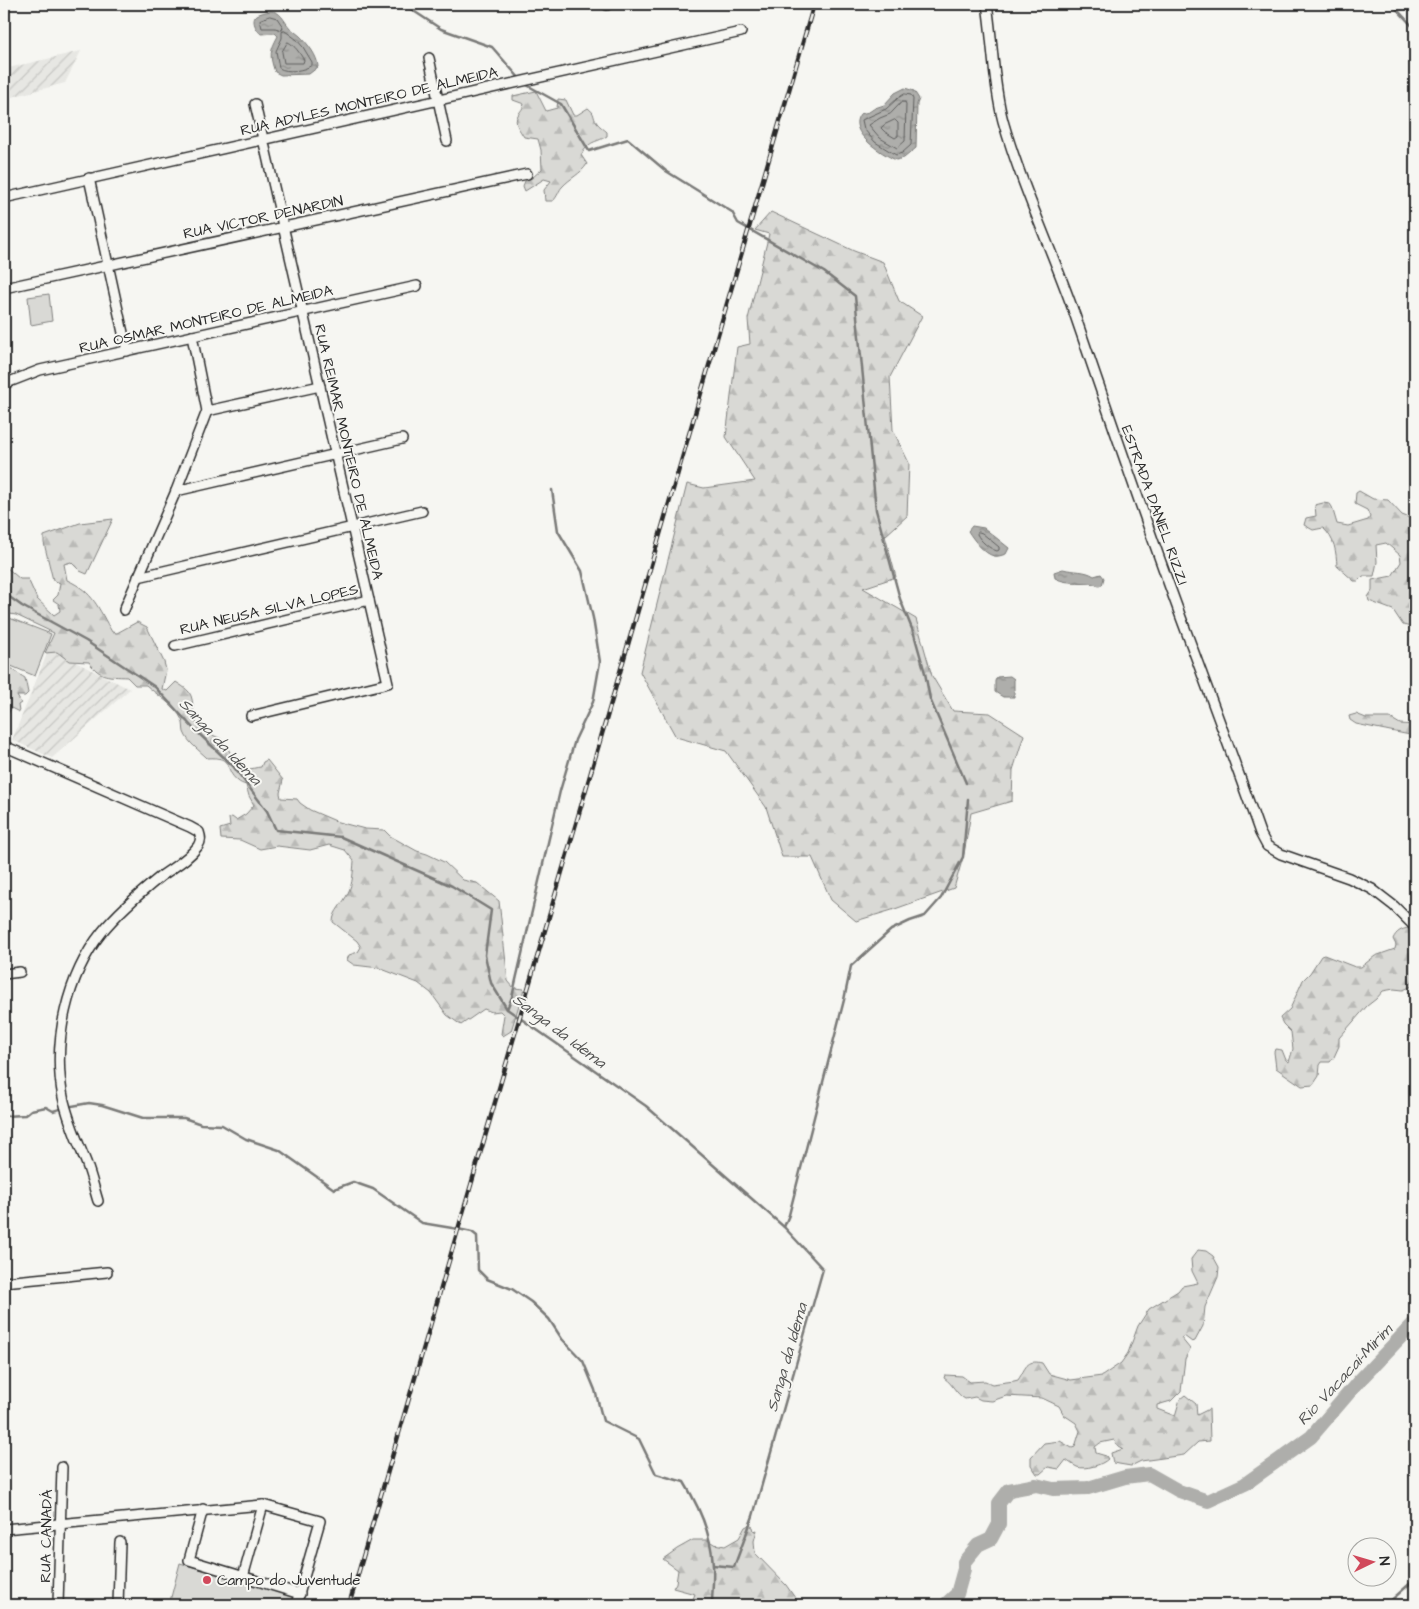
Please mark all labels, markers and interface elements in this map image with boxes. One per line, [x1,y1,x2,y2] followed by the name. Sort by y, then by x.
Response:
[238,62,500,141] street label: RUA ADYLES MONTEIRO DE ALMEIDA
[181,190,345,245] street label: RUA VICTOR DENARDIN
[77,280,335,359] street label: RUA OSMAR MONTEIRO DE ALMEIDA
[309,322,388,582] street label: RUA REIMAR MONTEIRO DE ALMEIDA
[1116,422,1193,588] street label: ESTRADA DANIEL RIZZI
[178,579,361,640] street label: RUA NEUSA SILVA LOPES
[173,693,267,791] water label: Sanga da Idema
[508,988,611,1075] water label: Sanga da Idema
[761,1300,814,1414] water label: Sanga da Idema
[1292,1318,1398,1430] water label: Rio Vacacaí-Mirim
[35,1489,58,1583] street label: RUA CANADÁ
[1346,1536,1396,1586] north arrow
[1374,1556,1394,1566] text: N
[217,1570,360,1591] place label: Campo do Juventude
[201,1574,213,1586] marker: Campo do Juventude

